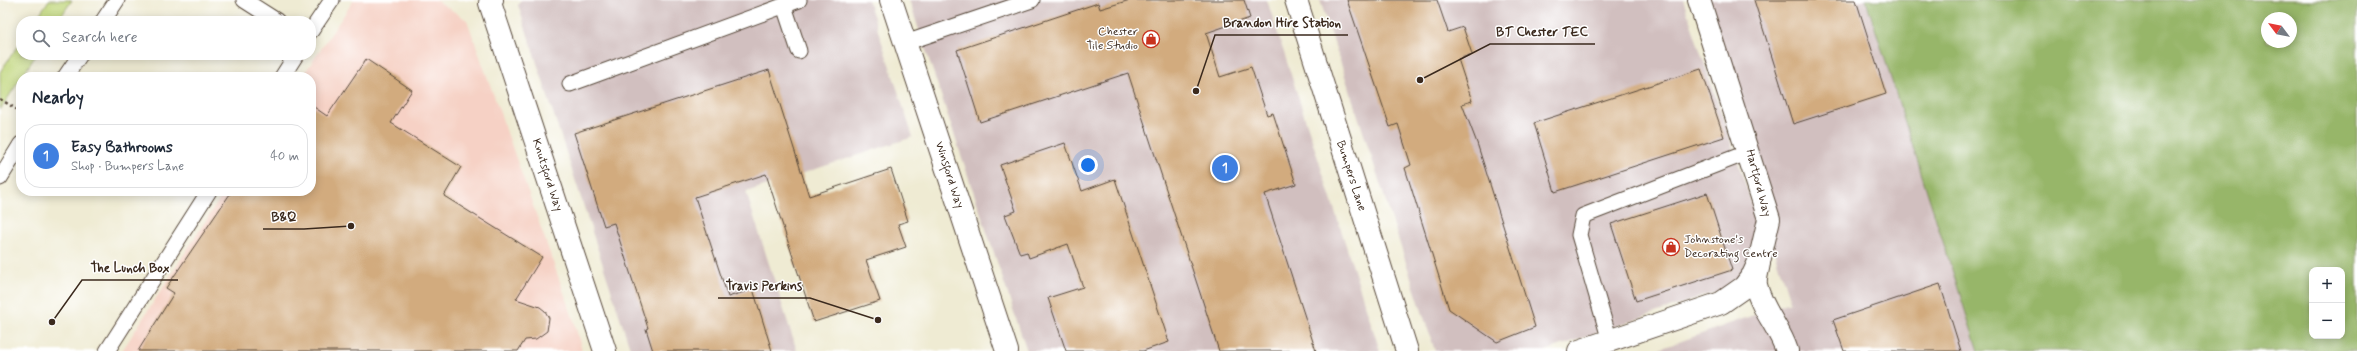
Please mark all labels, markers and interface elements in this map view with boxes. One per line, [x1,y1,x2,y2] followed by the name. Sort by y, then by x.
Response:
[1215,10,1348,35] callout: Brandon Hire Station
[2261,12,2297,48] north arrow
[1223,15,1342,32] text: Brandon Hire Station
[16,16,316,60] search box
[1490,19,1595,44] callout: BT Chester TEC
[1086,24,1138,54] place label: Chester Tile Studio
[1496,24,1589,41] text: BT Chester TEC
[30,27,52,49] icon: search
[62,28,138,48] text: Search here
[1141,29,1161,49] shop icon: Chester Tile Studio
[32,87,84,109] text: Nearby
[527,137,566,214] street label: Knutsford Way
[71,138,173,158] text: Easy Bathrooms
[930,139,967,211] street label: Winsford Way
[1332,139,1370,213] street label: Bumpers Lane
[43,148,49,165] text: 1
[270,148,299,165] text: 40 m
[1740,148,1775,219] street label: Hartford Way
[1212,153,1238,183] pin: 1
[1078,155,1098,175] your location
[71,158,184,175] text: Shop · Bumpers Lane
[263,204,304,229] callout: B&Q
[271,209,297,226] text: B&Q
[1684,232,1778,263] place label: Johnstone's Decorating Centre
[1661,237,1681,257] shop icon: Johnstone's Decorating Centre
[82,255,178,280] callout: The Lunch Box
[91,260,170,277] text: The Lunch Box
[2309,267,2345,339] map controls
[2309,267,2345,303] button: +
[718,273,810,298] callout: Travis Perkins
[726,278,802,295] text: Travis Perkins
[2309,303,2345,339] button: −

